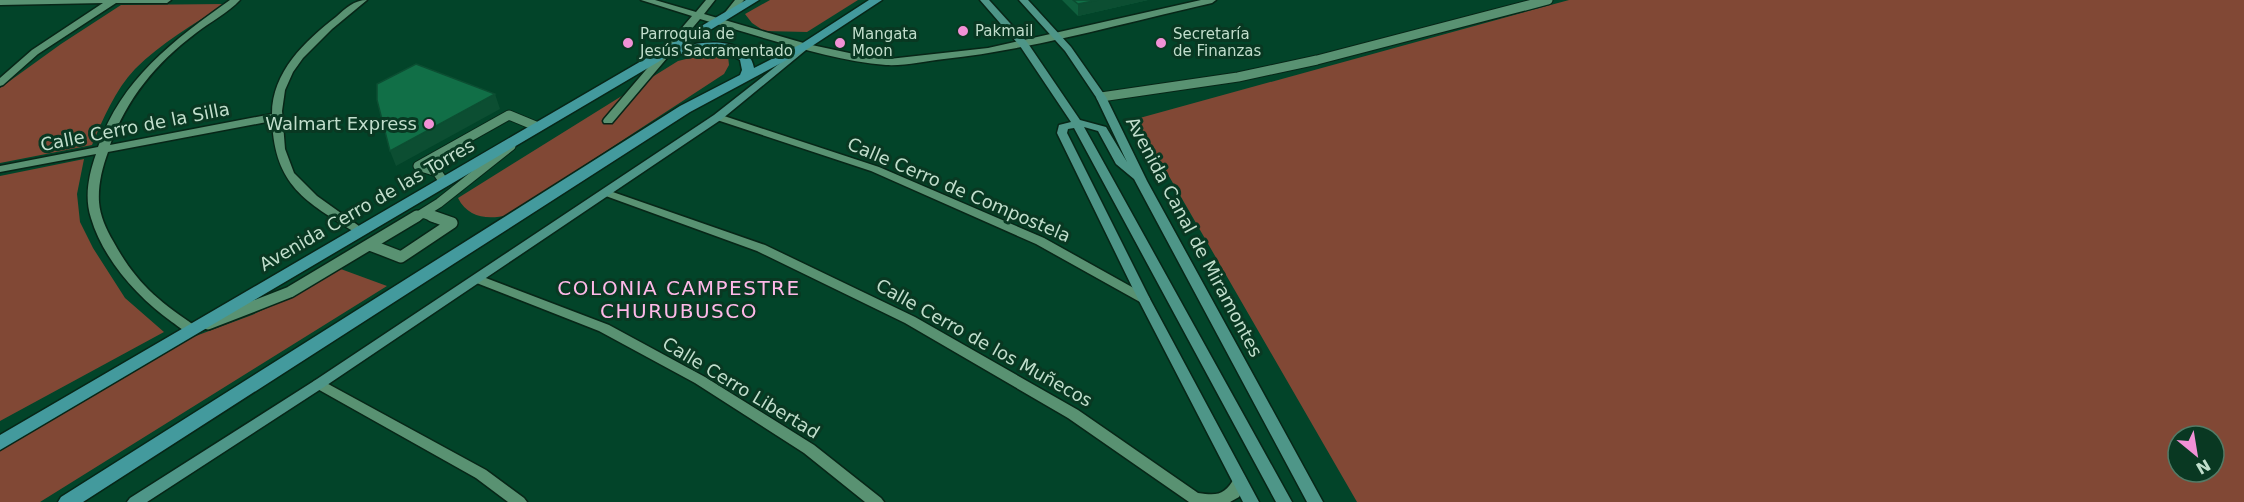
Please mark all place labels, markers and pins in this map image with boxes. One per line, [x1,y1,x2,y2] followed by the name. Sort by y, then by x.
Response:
[975,22,1033,40] place label: Pakmail
[956,24,970,38] marker: Pakmail
[639,25,793,60] place label: Parroquia de Jesús Sacramentado
[852,25,917,60] place label: Mangata Moon
[1173,25,1261,60] place label: Secretaría de Finanzas
[621,36,635,50] marker: Parroquia de Jesús Sacramentado
[833,36,847,50] marker: Mangata Moon
[1154,36,1168,50] marker: Secretaría de Finanzas
[265,113,417,134] place label: Walmart Express
[422,117,436,131] marker: Walmart Express

